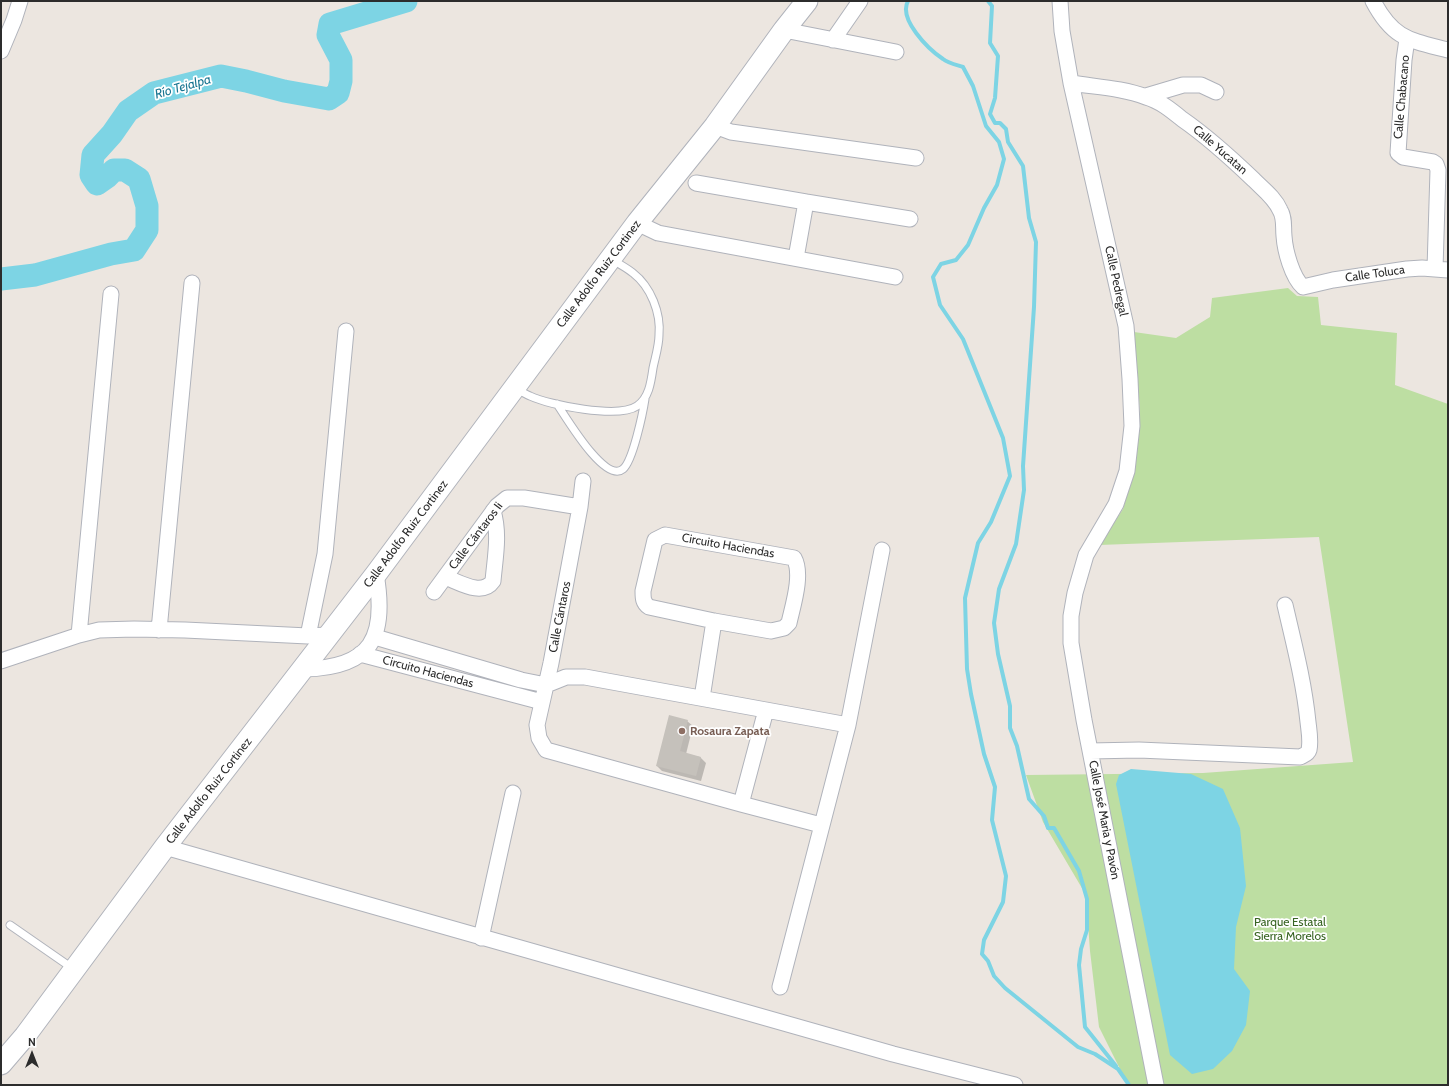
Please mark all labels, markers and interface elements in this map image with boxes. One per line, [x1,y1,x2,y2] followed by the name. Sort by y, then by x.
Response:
[1391,54,1413,140] street label: Calle Chabacano
[153,72,213,102] water label: Río Tejalpa
[1190,122,1250,178] street label: Calle Yucatan
[554,217,644,331] street label: Calle Adolfo Ruiz Cortinez
[1102,245,1130,317] street label: Calle Pedregal
[1344,263,1406,285] street label: Calle Toluca
[361,477,451,591] street label: Calle Adolfo Ruiz Cortinez
[446,499,506,573] street label: Calle Cántaros Ii
[681,531,775,561] street label: Circuito Haciendas
[546,580,574,654] street label: Calle Cántaros
[381,653,475,691] street label: Circuito Haciendas
[690,724,770,738] place label: Rosaura Zapata
[677,726,687,736] marker: Rosaura Zapata
[163,735,255,847] street label: Calle Adolfo Ruiz Cortinez
[1085,759,1123,881] street label: Calle José Maria y Pavón
[1254,915,1326,943] park label: Parque Estatal Sierra Morelos
[12,1034,52,1074] north arrow
[28,1035,36,1049] text: N

